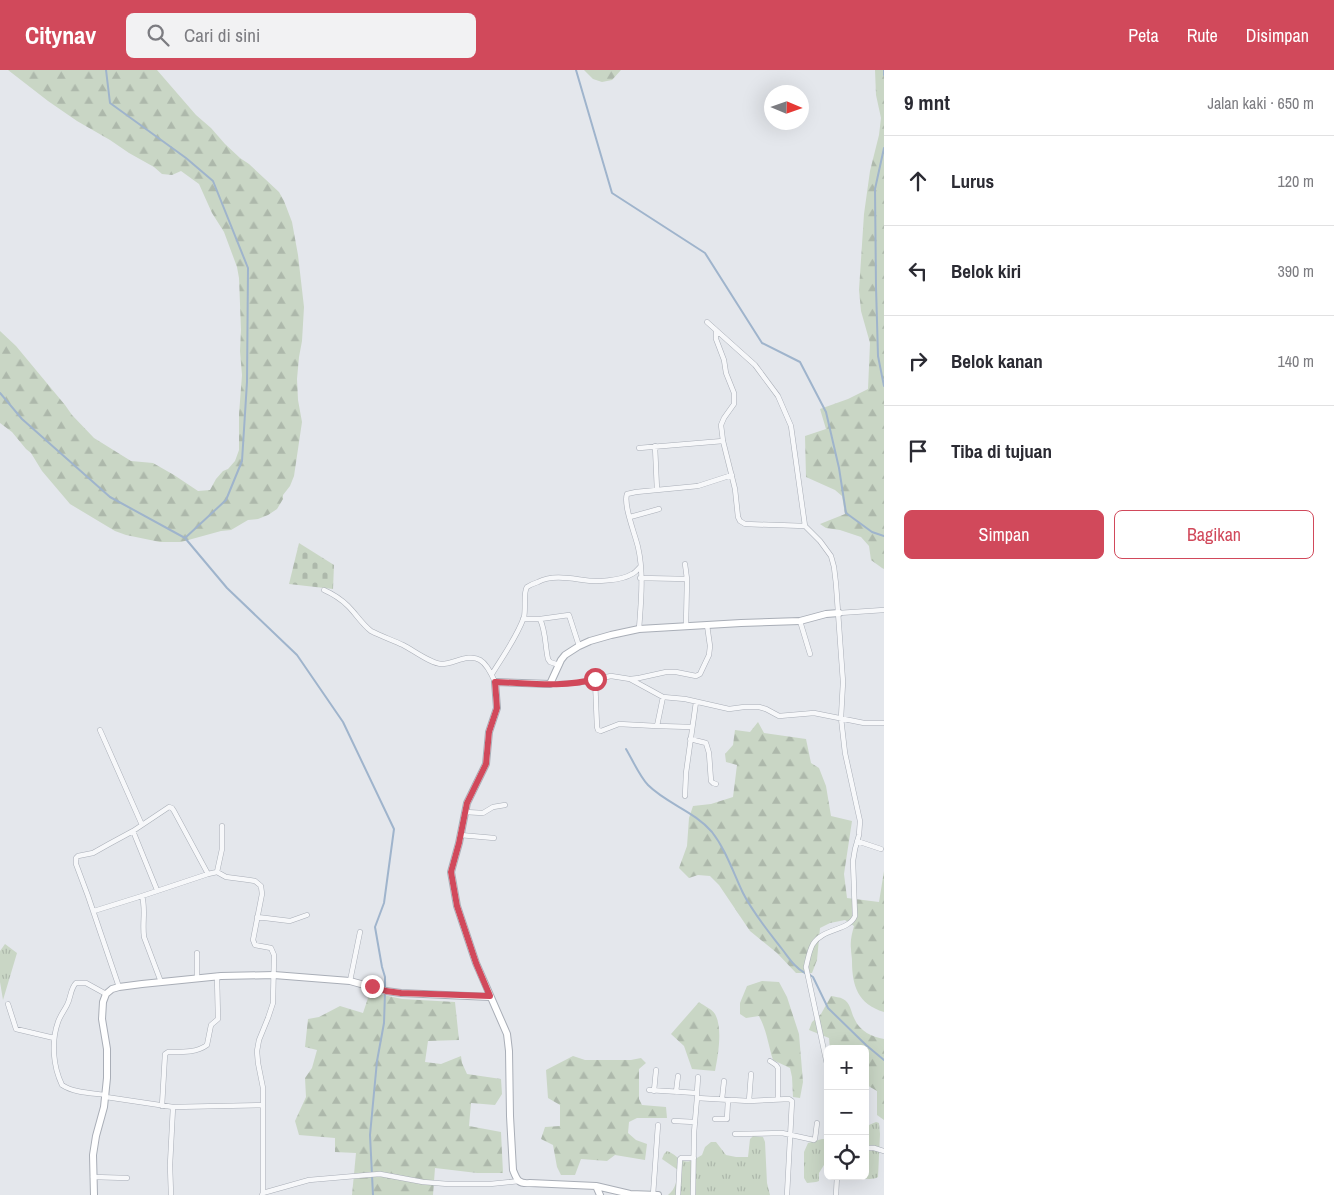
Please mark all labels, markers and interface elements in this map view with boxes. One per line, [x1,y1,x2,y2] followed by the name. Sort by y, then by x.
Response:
[126,13,476,58] search box
[25,19,96,51] text: Citynav
[144,21,172,49] icon: search
[184,22,260,48] text: Cari di sini
[1128,23,1159,48] text: Peta
[1187,23,1218,48] text: Rute
[1246,23,1309,48] text: Disimpan
[764,85,809,130] north arrow
[904,88,950,117] text: 9 mnt
[1208,92,1314,114] text: Jalan kaki · 650 m
[904,167,932,195] icon: ahead
[951,168,994,194] text: Lurus
[1278,170,1314,192] text: 120 m
[904,257,932,285] icon: left
[951,258,1021,284] text: Belok kiri
[1278,260,1314,282] text: 390 m
[904,347,932,375] icon: right
[951,348,1043,374] text: Belok kanan
[1278,350,1314,372] text: 140 m
[904,437,932,465] icon: arrive
[951,438,1052,464] text: Tiba di tujuan
[904,510,1104,559] button: Simpan
[1114,510,1314,559] button: Bagikan
[584,668,607,691] route start
[361,975,384,998] route end
[824,1045,869,1180] map controls
[824,1045,869,1090] button: +
[824,1090,869,1135] button: −
[824,1135,869,1180] button: locate

